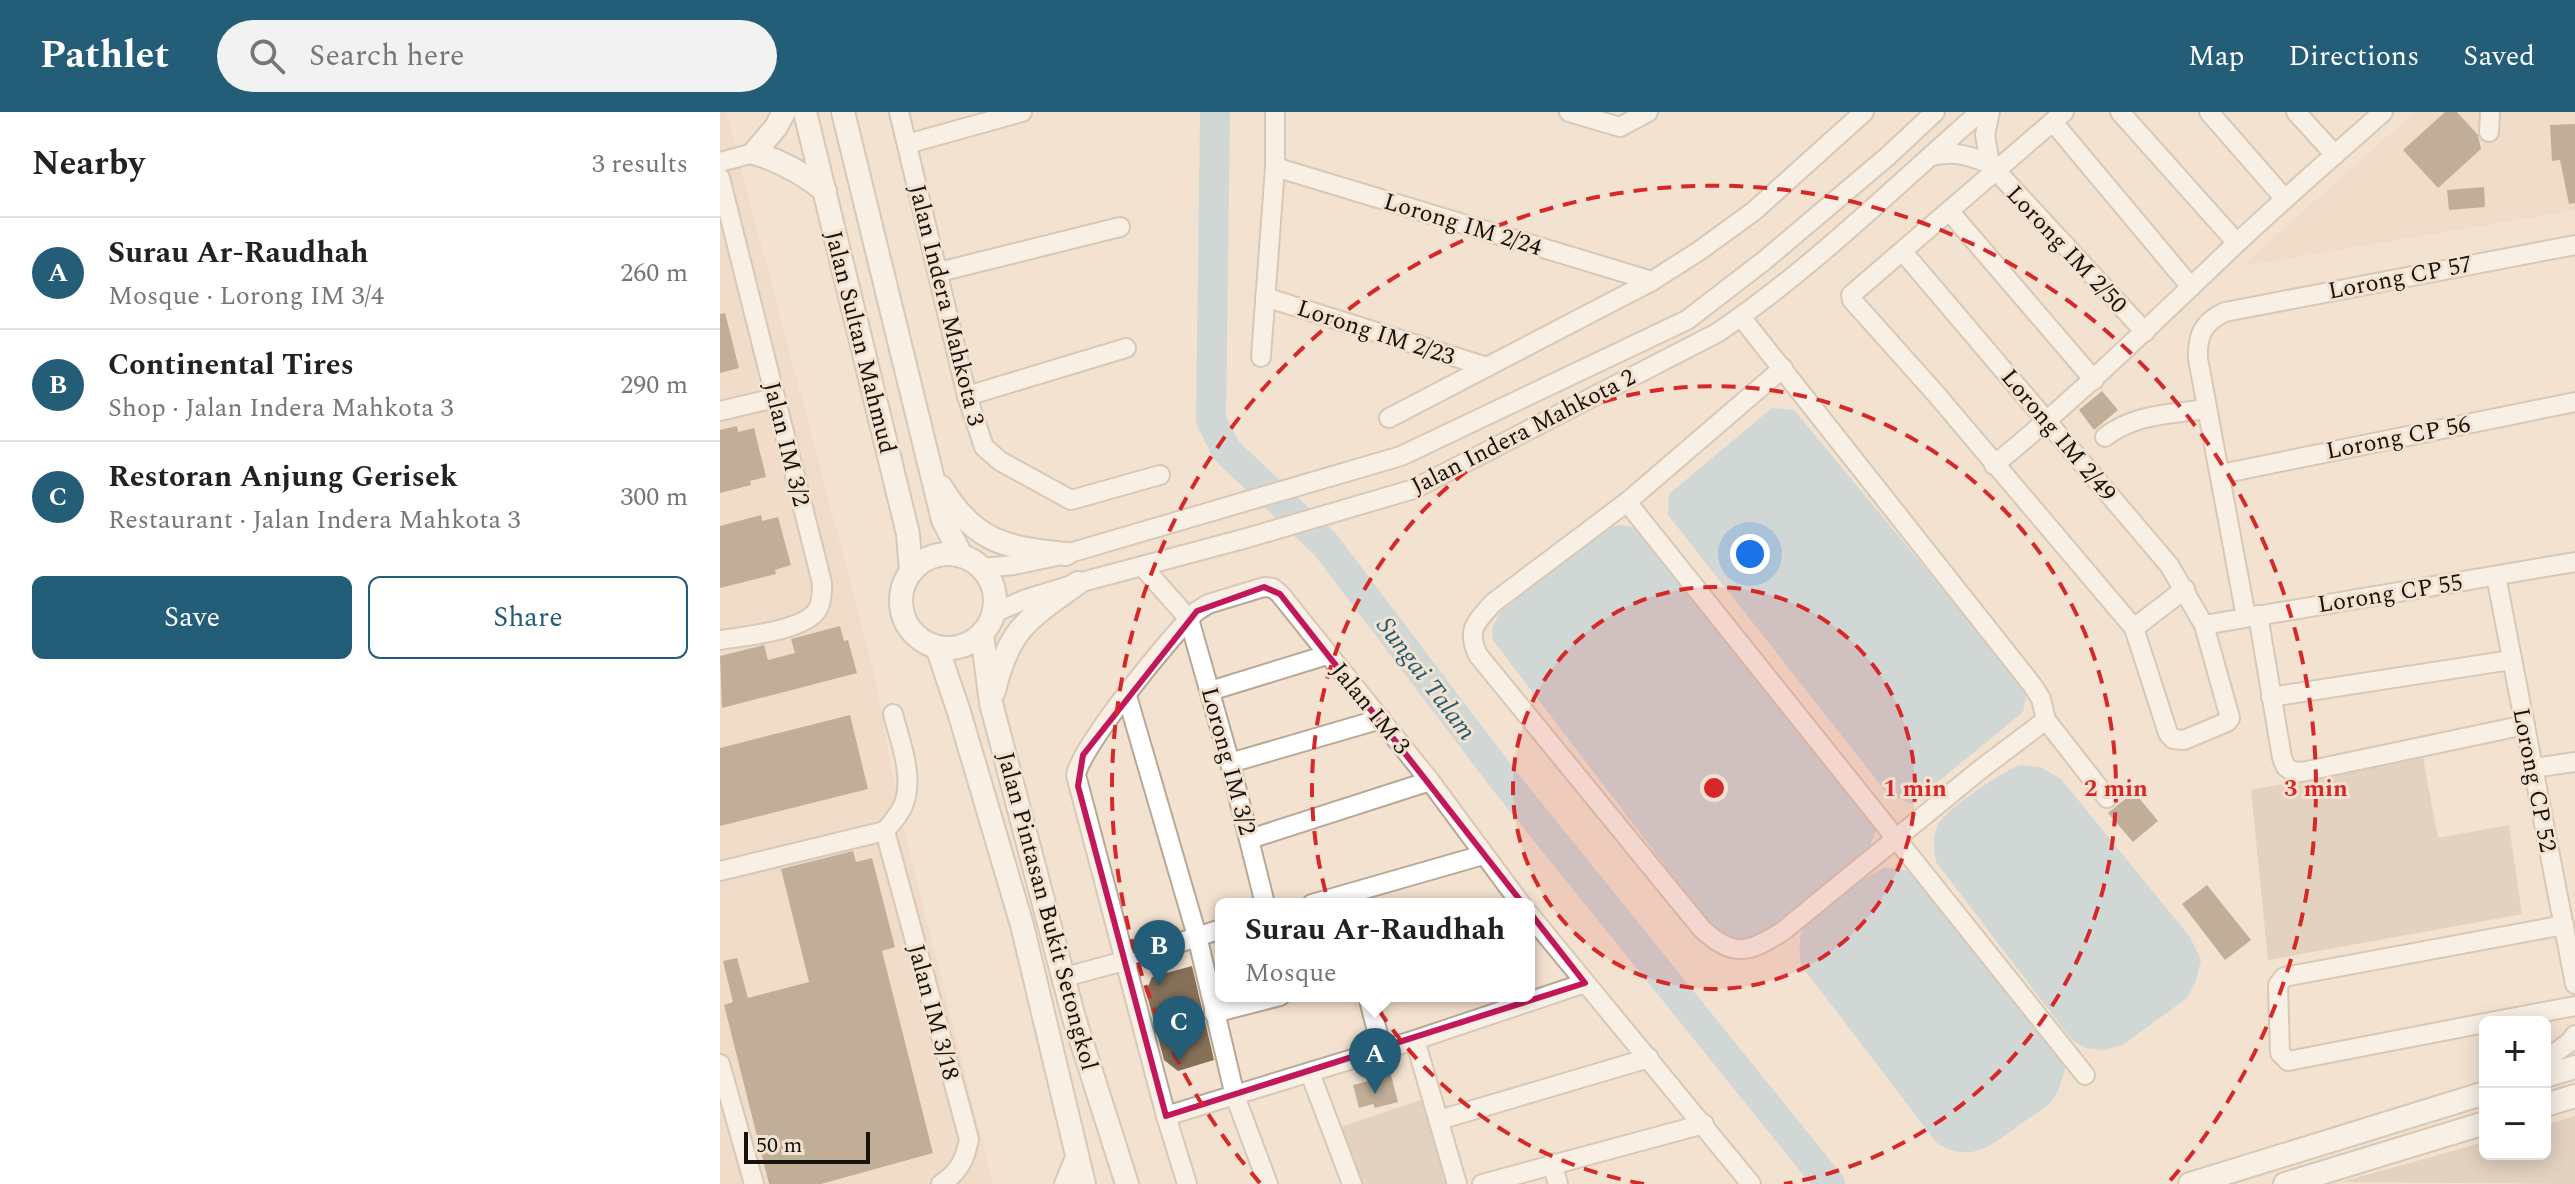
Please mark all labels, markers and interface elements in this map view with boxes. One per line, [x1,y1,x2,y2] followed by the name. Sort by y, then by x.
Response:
[217,20,777,92] search box
[40,27,169,85] text: Pathlet
[309,33,465,79] text: Search here
[245,34,289,78] icon: search
[2188,35,2245,78] text: Map
[2289,35,2419,78] text: Directions
[2463,35,2535,78] text: Saved
[32,138,145,190] text: Nearby
[592,144,688,184] text: 3 results
[1997,177,2135,322] street label: Lorong IM 2/50
[899,181,993,430] street label: Jalan Indera Mahkota 3
[1379,184,1546,266] street label: Lorong IM 2/24
[815,227,905,458] street label: Jalan Sultan Mahmud
[108,230,369,276] text: Surau Ar-Raudhah
[2325,246,2475,310] street label: Lorong CP 57
[48,253,68,293] text: A
[620,253,688,293] text: 260 m
[108,276,384,316] text: Mosque · Lorong IM 3/4
[1292,290,1459,375] street label: Lorong IM 2/23
[108,342,354,388] text: Continental Tires
[1405,360,1642,504] street label: Jalan Indera Mahkota 2
[1992,361,2125,510] street label: Lorong IM 2/49
[49,365,67,405] text: B
[620,365,688,405] text: 290 m
[753,378,819,510] street label: Jalan IM 3/2
[108,388,453,428] text: Shop · Jalan Indera Mahkota 3
[2323,406,2473,470] street label: Lorong CP 56
[108,454,458,500] text: Restoran Anjung Gerisek
[49,477,67,517] text: C
[620,477,688,517] text: 300 m
[108,500,521,540] text: Restaurant · Jalan Indera Mahkota 3
[1730,534,1770,574] your location
[2315,565,2465,623] street label: Lorong CP 55
[32,576,352,659] button: Save
[368,576,688,659] button: Share
[1366,608,1486,749] water label: Sungai Talam
[1322,655,1419,762] street label: Jalan IM 3
[1191,683,1265,839] street label: Lorong IM 3/2
[2502,705,2566,855] street label: Lorong CP 52
[987,748,1107,1074] street label: Jalan Pintasan Bukit Setongkol
[1883,771,1947,807] text: 1 min
[2084,771,2148,807] text: 2 min
[2284,771,2348,807] text: 3 min
[1700,774,1728,802] centre of rings
[1215,898,1535,1002] popup
[1245,907,1505,953] text: Surau Ar-Raudhah
[1133,920,1185,986] pin: B
[898,940,968,1084] street label: Jalan IM 3/18
[1245,953,1337,993] text: Mosque
[1153,996,1205,1062] pin: C
[2479,1016,2551,1160] map controls
[2479,1016,2551,1088] button: +
[1349,1028,1401,1094] pin: A
[2479,1088,2551,1160] button: −
[744,1128,870,1164] scale bar
[756,1129,802,1162] text: 50 m

